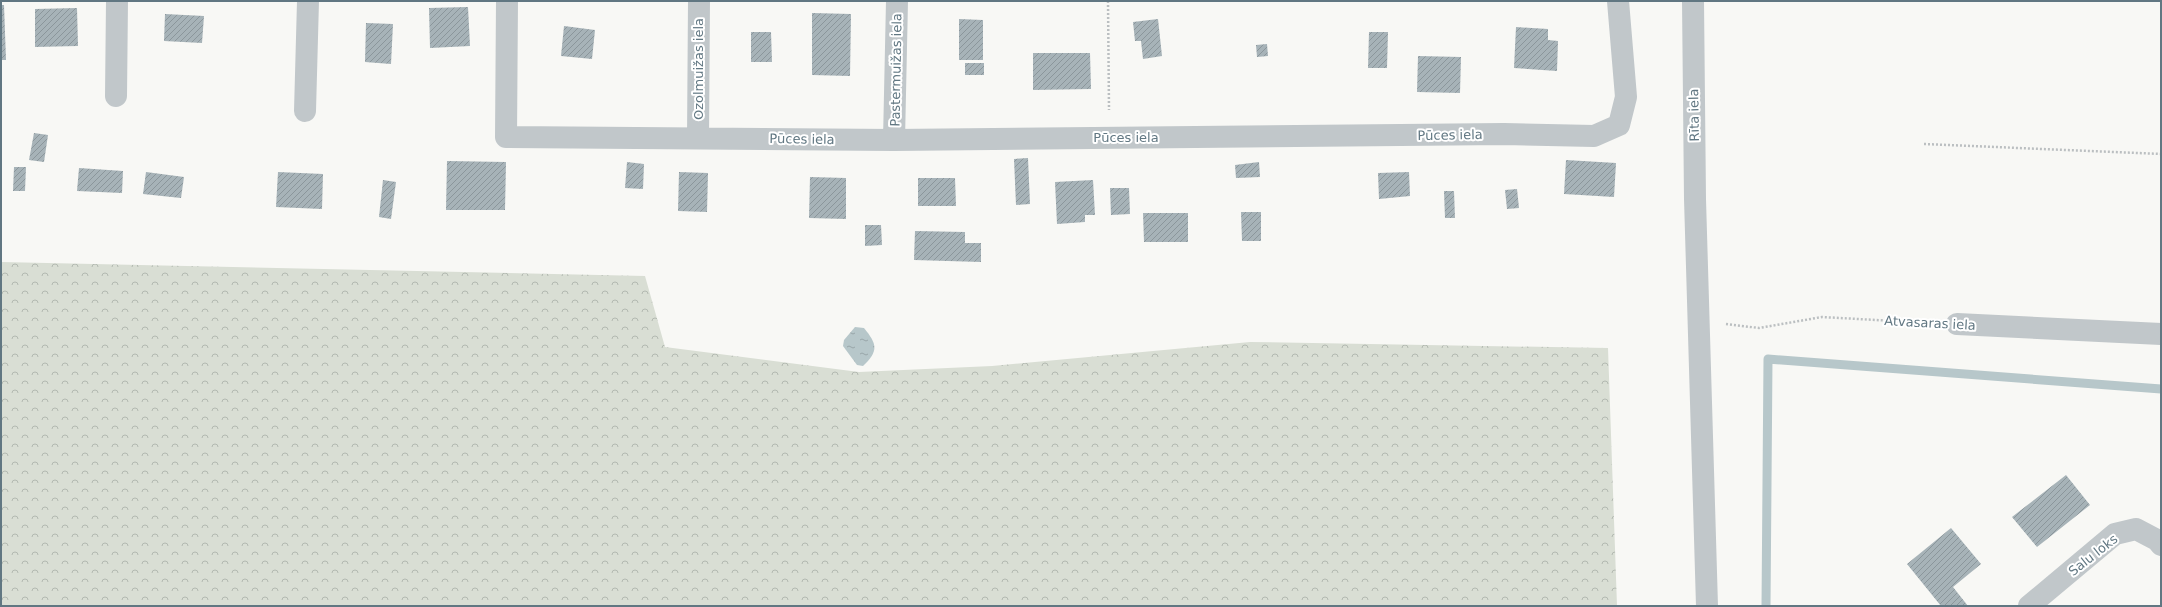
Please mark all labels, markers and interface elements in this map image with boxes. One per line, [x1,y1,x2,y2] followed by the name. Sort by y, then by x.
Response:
[888,13,904,127] street label: Pastermuižas iela
[691,18,706,120] street label: Ozolmuižas iela
[1686,88,1702,142] street label: Rīta iela
[1417,127,1483,143] street label: Pūces iela
[1093,130,1159,145] street label: Pūces iela
[769,131,835,147] street label: Pūces iela
[1884,313,1976,333] street label: Atvasaras iela
[2065,531,2121,579] street label: Salu loks

